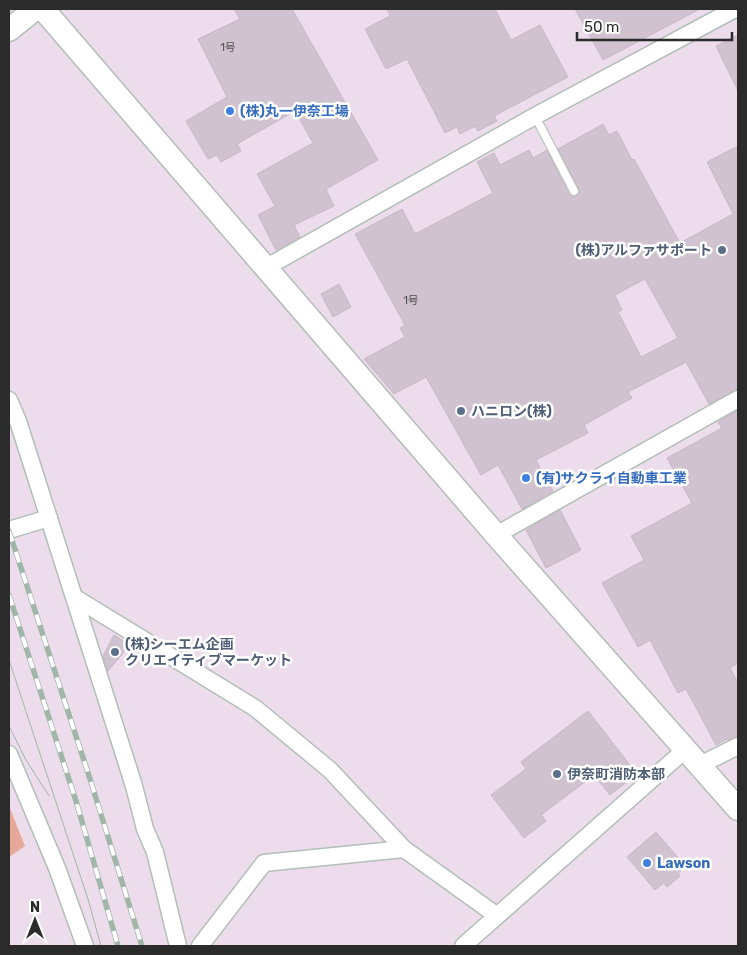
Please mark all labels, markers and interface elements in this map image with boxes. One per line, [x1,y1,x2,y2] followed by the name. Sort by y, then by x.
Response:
[577,10,732,42] scale bar
[584,18,619,36] text: 50 m
[220,41,236,54] house number: 1号
[240,103,349,120] place label: (株)丸一伊奈工場
[224,105,236,117] marker: (株)丸一伊奈工場
[575,242,712,259] place label: (株)アルファサポート
[716,244,728,256] marker: (株)アルファサポート
[403,294,419,307] house number: 1号
[471,403,552,420] place label: ハニロン(株)
[455,405,467,417] marker: ハニロン(株)
[536,470,687,487] place label: (有)サクライ自動車工業
[520,472,532,484] marker: (有)サクライ自動車工業
[125,636,292,669] place label: (株)シーエム企画 クリエイティブマーケット
[109,646,121,658] marker: (株)シーエム企画 クリエイティブマーケット
[567,766,665,783] place label: 伊奈町消防本部
[551,768,563,780] marker: 伊奈町消防本部
[657,855,710,872] place label: Lawson
[641,857,653,869] marker: Lawson
[10,895,60,945] north arrow
[30,899,40,916] text: N

